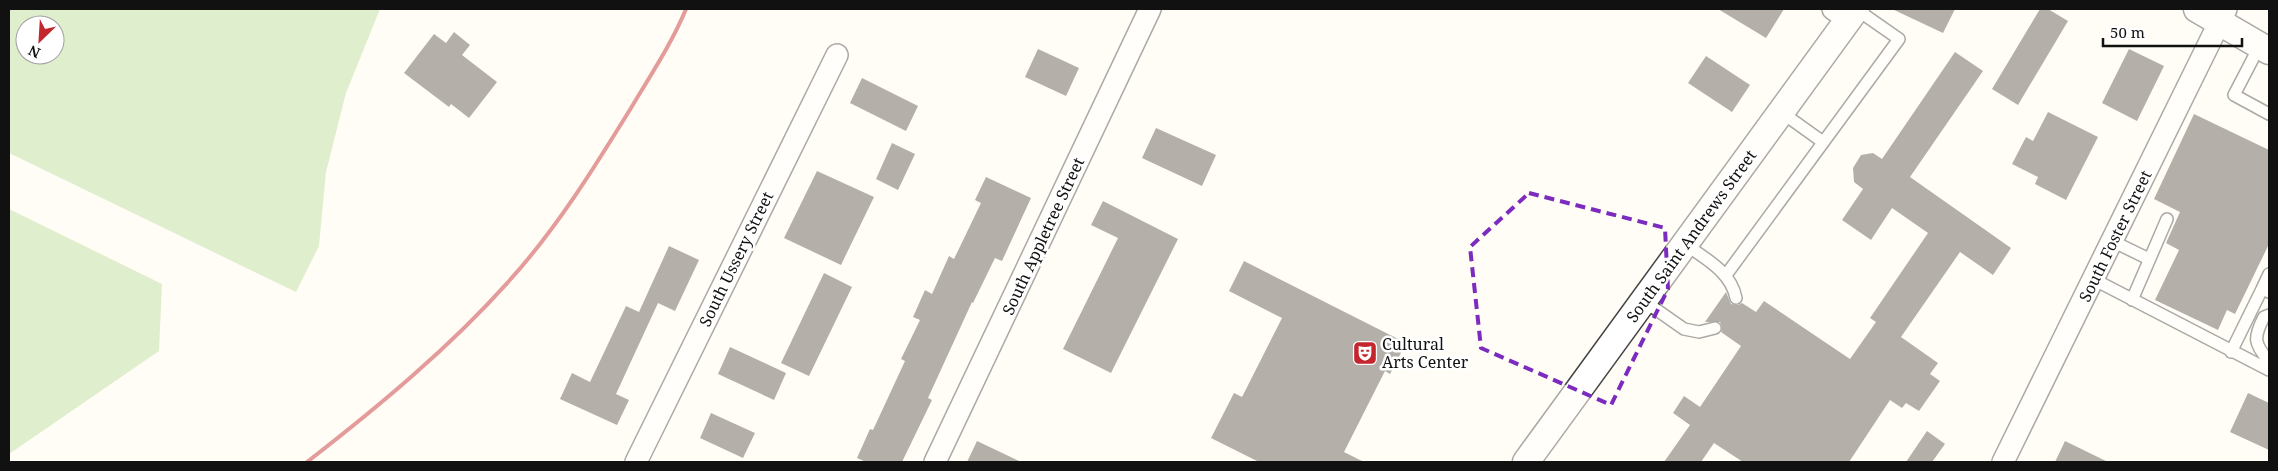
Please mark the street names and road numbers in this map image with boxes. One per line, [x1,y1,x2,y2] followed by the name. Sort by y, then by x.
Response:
[1621,145,1761,327] street label: South Saint Andrews Street
[997,153,1089,318] street label: South Appletree Street
[2074,166,2157,305] street label: South Foster Street
[694,187,778,330] street label: South Ussery Street

